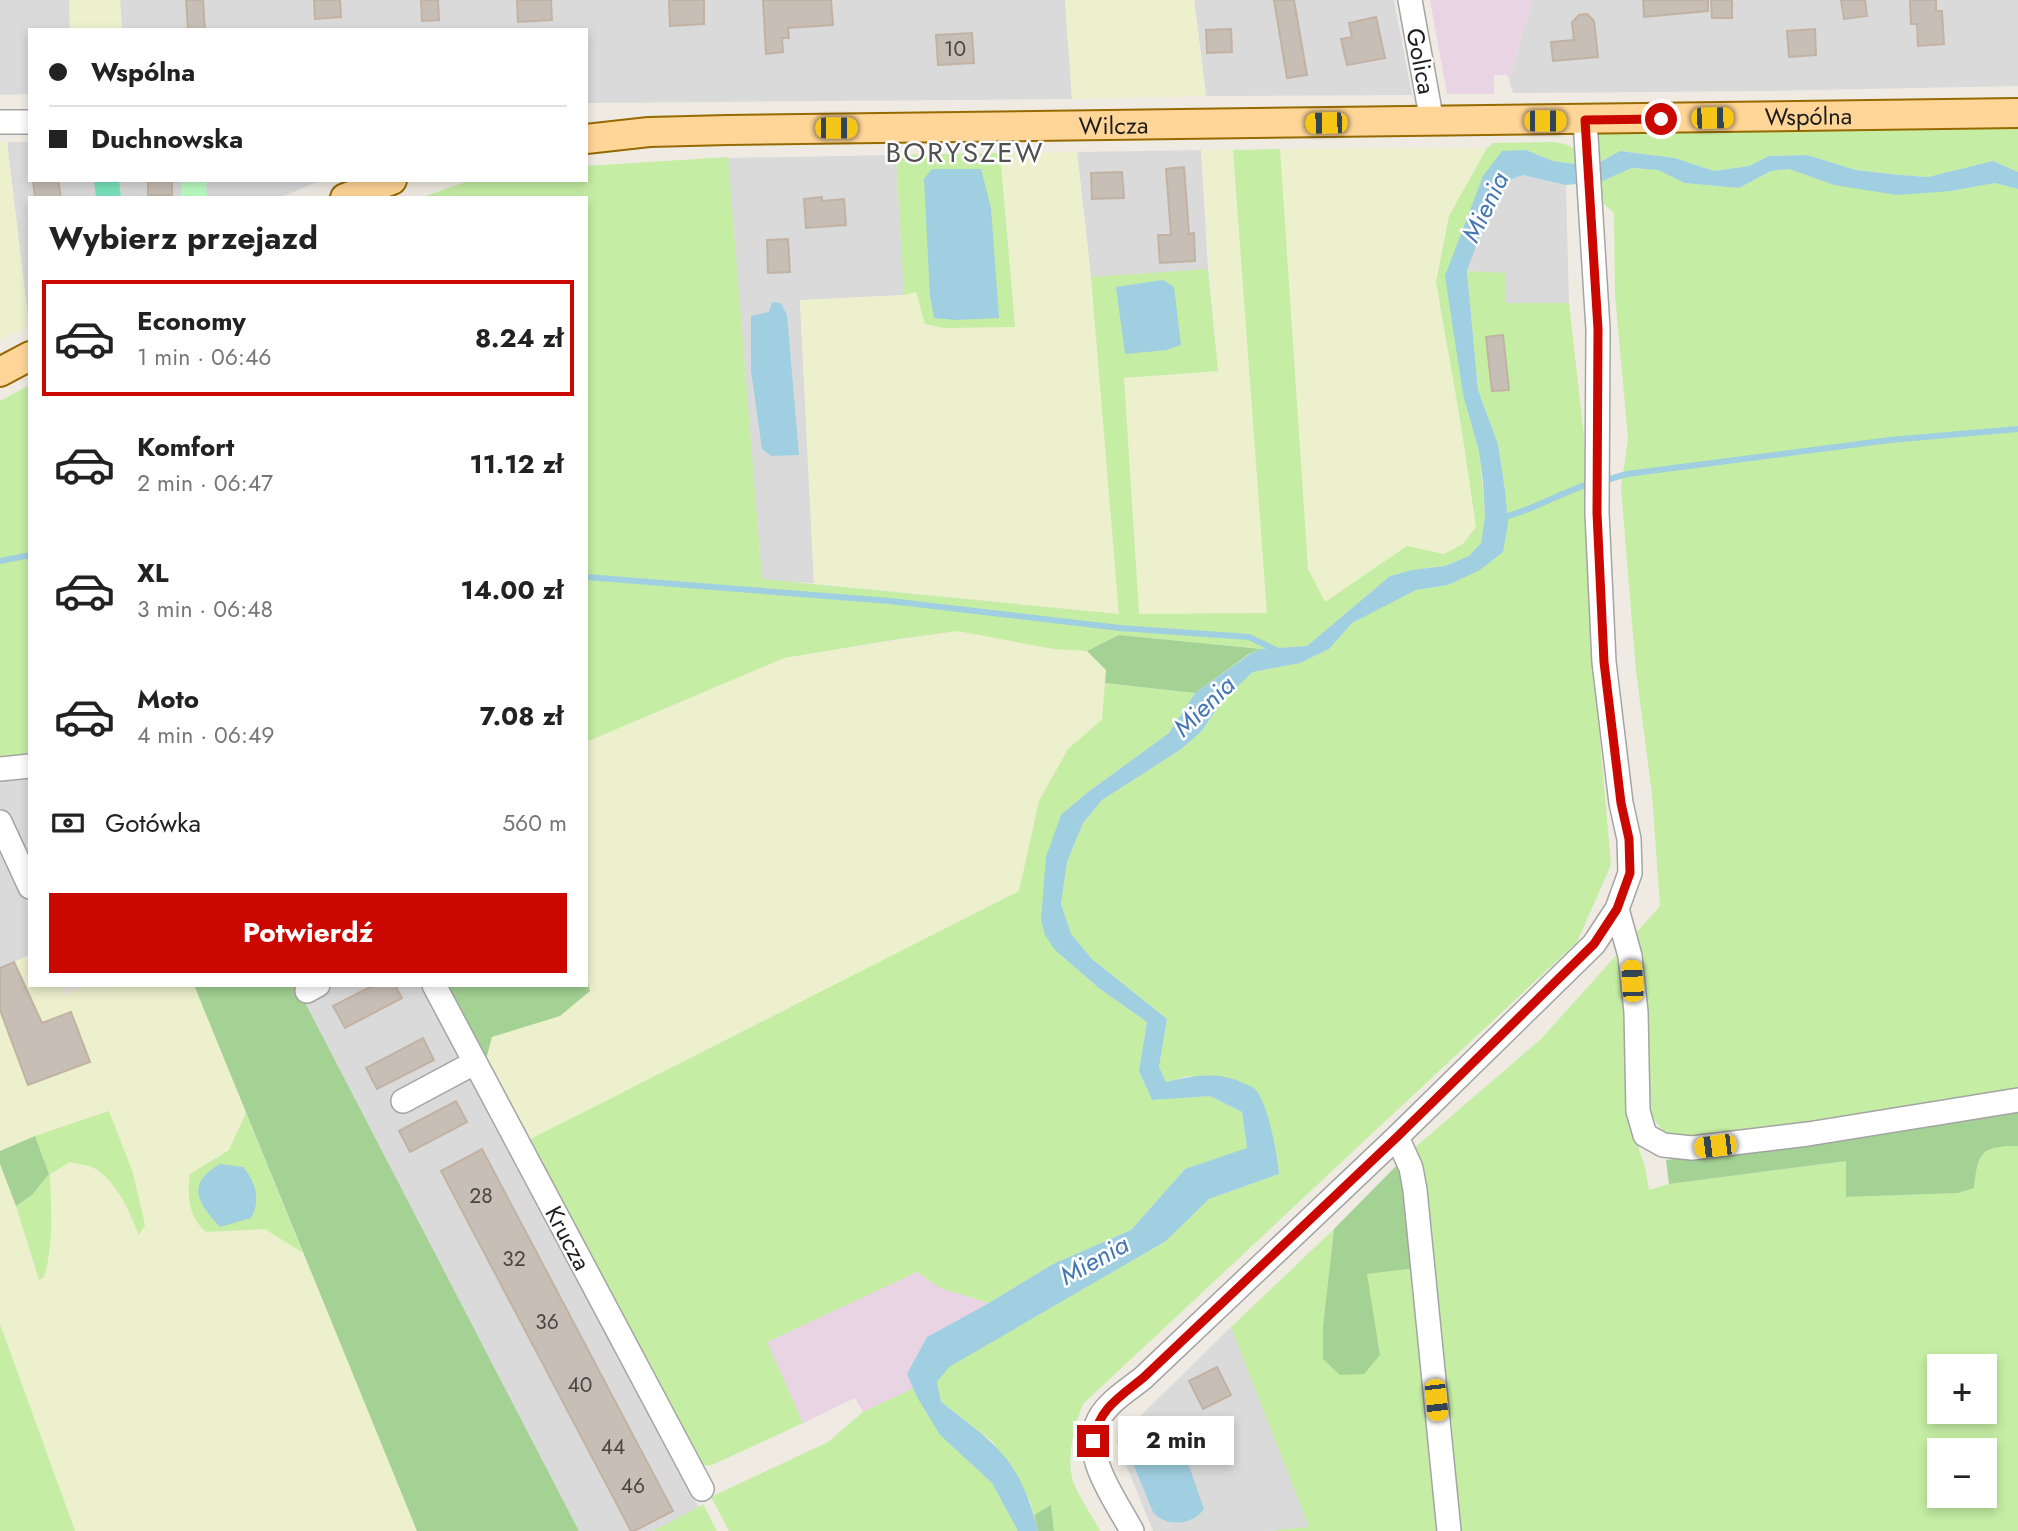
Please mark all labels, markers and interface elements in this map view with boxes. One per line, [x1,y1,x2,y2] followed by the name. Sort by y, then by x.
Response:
[1397,25,1445,97] street label: Golica
[944,34,966,64] house number: 10
[91,53,195,91] text: Wspólna
[1764,98,1852,134] street label: Wspólna
[1645,103,1677,135] route start
[1079,107,1149,143] street label: Wilcza
[1691,107,1734,129] car
[1525,111,1567,132] car
[1305,112,1348,134] car
[816,118,858,139] car
[91,120,243,158] text: Duchnowska
[886,132,1044,173] district label: BORYSZEW
[1452,165,1519,249] water label: Mienia
[49,215,318,261] text: Wybierz przejazd
[137,302,246,340] text: Economy
[53,307,116,370] icon: car
[475,319,563,357] text: 8.24 zł
[137,340,272,374] text: 1 min · 06:46
[137,428,234,466] text: Komfort
[53,433,116,496] icon: car
[469,445,563,483] text: 11.12 zł
[137,466,273,500] text: 2 min · 06:47
[137,554,169,592] text: XL
[53,559,116,622] icon: car
[460,571,563,609] text: 14.00 zł
[137,592,273,626] text: 3 min · 06:48
[1164,666,1244,745] water label: Mienia
[137,680,199,718] text: Moto
[53,685,116,748] icon: car
[480,697,563,735] text: 7.08 zł
[137,718,275,752] text: 4 min · 06:49
[49,804,87,842] icon: cash
[105,804,201,842] text: Gotówka
[502,806,567,840] text: 560 m
[49,893,567,973] button: Potwierdź
[1621,959,1644,1003] car
[1693,1133,1738,1159] car
[469,1181,493,1211] house number: 28
[536,1200,600,1276] street label: Krucza
[1052,1225,1136,1295] water label: Mienia
[502,1244,526,1274] house number: 32
[535,1307,559,1337] house number: 36
[1927,1354,1997,1508] map controls
[1927,1354,1997,1424] button: +
[568,1370,592,1400] house number: 40
[1424,1378,1449,1422] car
[1118,1416,1233,1466] callout: 2 min
[1146,1423,1206,1457] text: 2 min
[1077,1425,1109,1457] route end
[601,1432,625,1462] house number: 44
[1927,1438,1997,1508] button: −
[621,1471,645,1501] house number: 46

